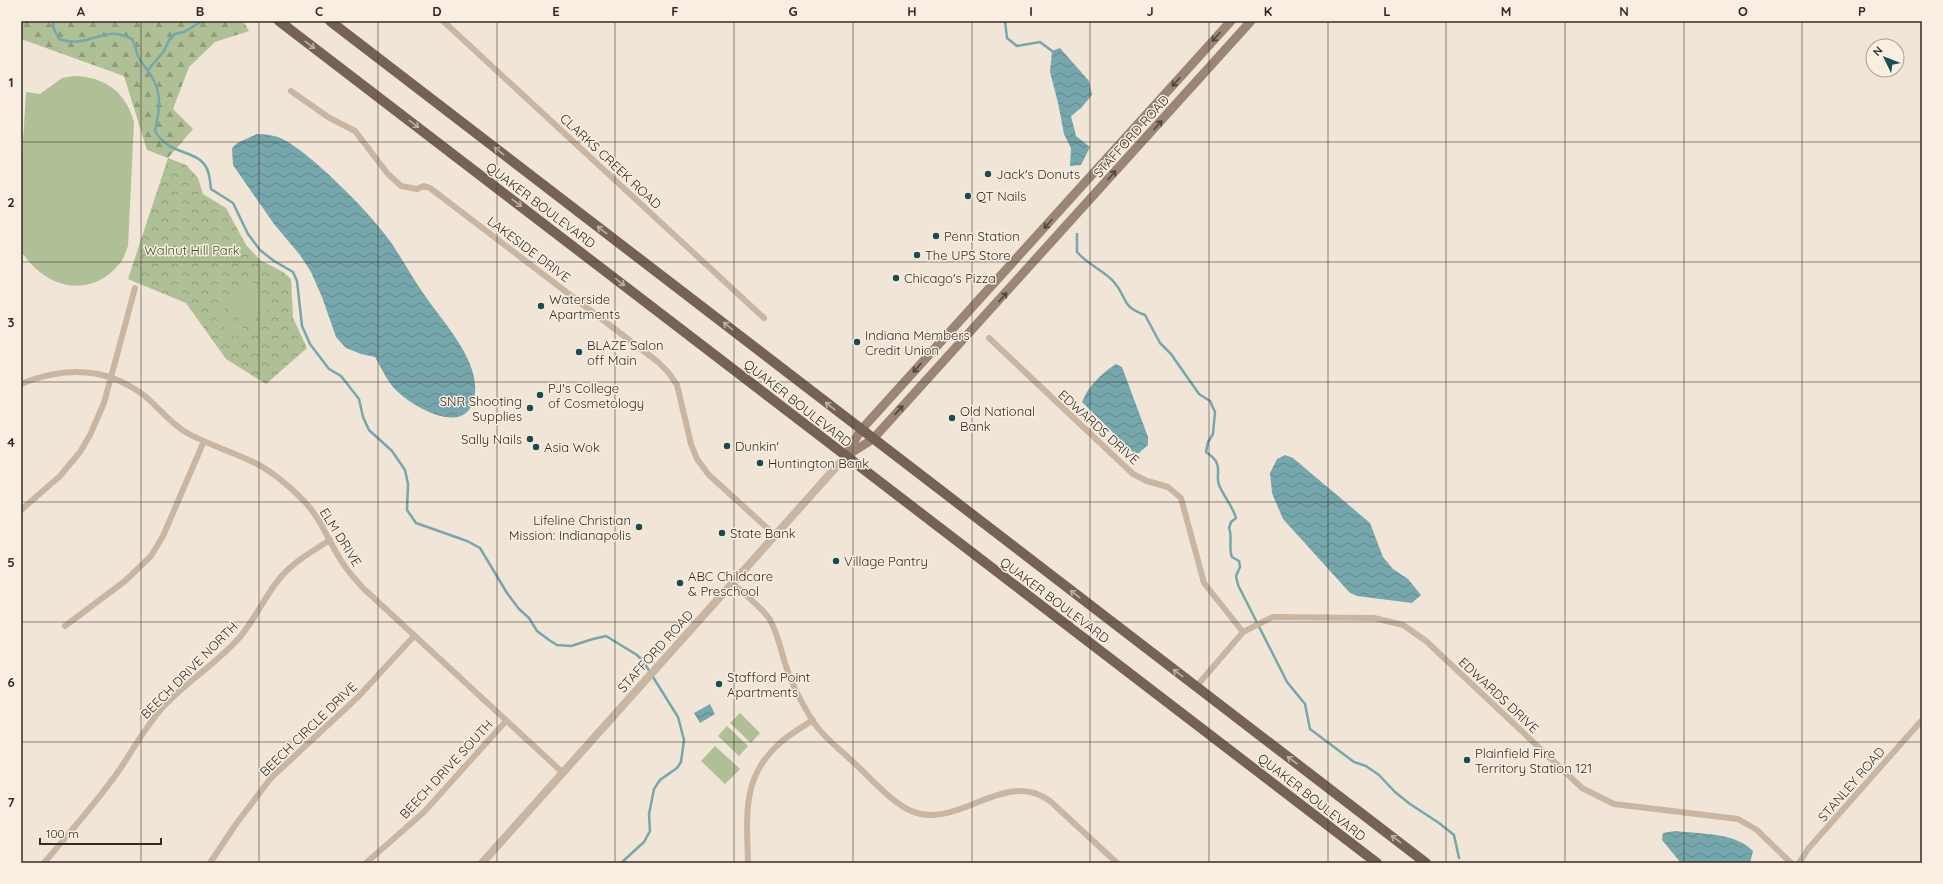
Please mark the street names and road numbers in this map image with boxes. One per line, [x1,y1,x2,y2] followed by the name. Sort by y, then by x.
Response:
[1090,92,1172,180] street label: STAFFORD ROAD
[557,110,665,212] street label: CLARKS CREEK ROAD
[483,159,599,251] street label: QUAKER BOULEVARD
[484,213,574,285] street label: LAKESIDE DRIVE
[741,356,855,450] street label: QUAKER BOULEVARD
[1055,386,1143,468] street label: EDWARDS DRIVE
[317,505,365,569] street label: ELM DRIVE
[997,554,1113,646] street label: QUAKER BOULEVARD
[614,607,696,695] street label: STAFFORD ROAD
[137,618,241,722] street label: BEECH DRIVE NORTH
[1456,654,1542,736] street label: EDWARDS DRIVE
[256,679,360,779] street label: BEECH CIRCLE DRIVE
[396,716,496,822] street label: BEECH DRIVE SOUTH
[1814,743,1888,825] street label: STANLEY ROAD
[1255,750,1369,844] street label: QUAKER BOULEVARD

